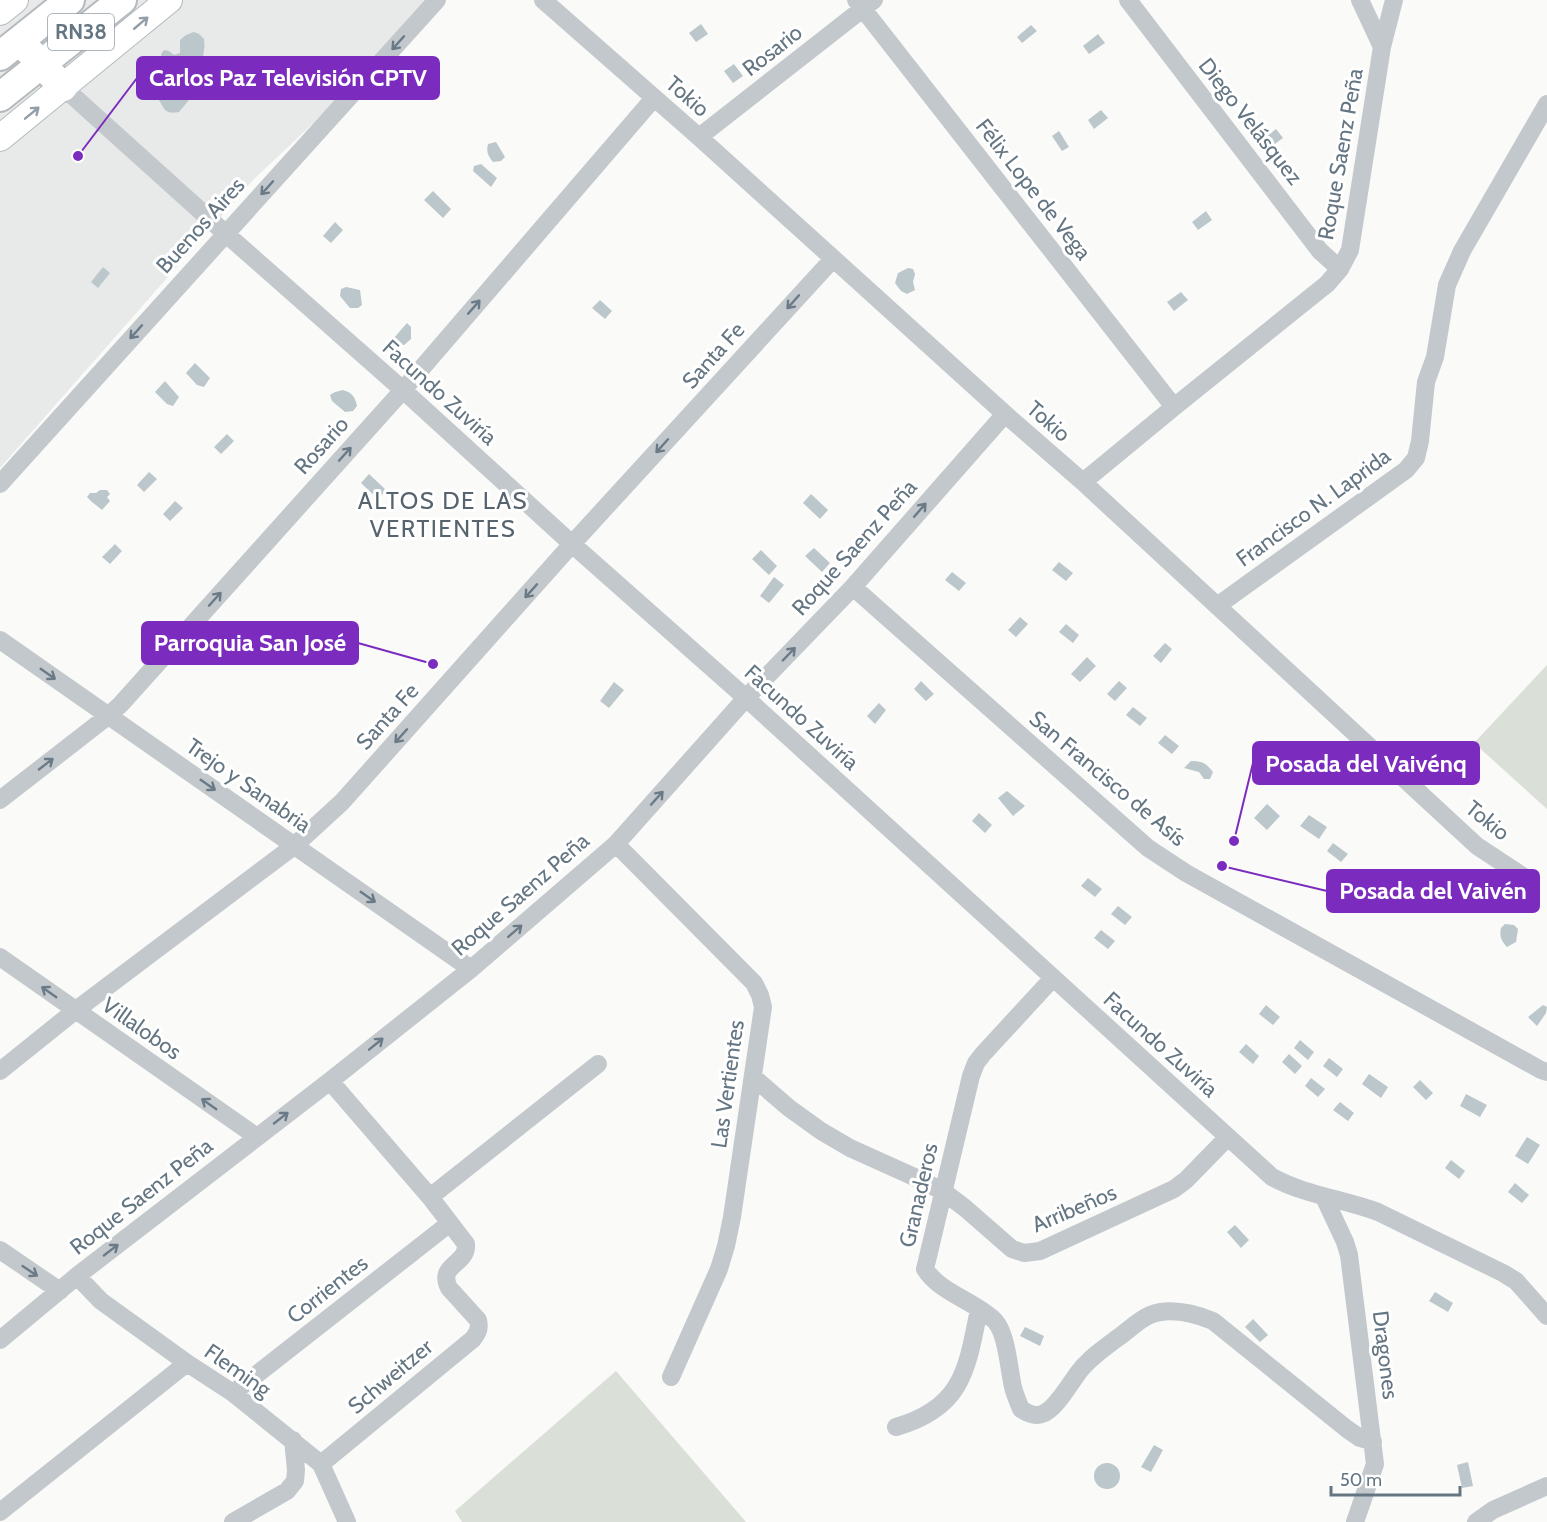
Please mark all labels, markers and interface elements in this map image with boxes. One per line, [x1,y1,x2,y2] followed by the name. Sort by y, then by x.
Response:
[48,14,114,50] road number: RN38
[133,16,148,30] one-way arrow
[737,19,808,82] street label: Rosario
[391,36,405,51] one-way arrow
[1193,53,1308,190] street label: Diego Velásquez
[137,57,439,99] callout: Carlos Paz Televisión CPTV
[149,63,427,92] text: Carlos Paz Televisión CPTV
[1312,66,1369,242] street label: Roque Saenz Peña
[660,70,715,123] street label: Tokio
[24,106,40,119] one-way arrow
[970,113,1097,266] street label: Félix Lope de Vega
[150,172,250,279] street label: Buenos Aires
[259,180,274,195] one-way arrow
[786,294,800,309] one-way arrow
[467,300,481,315] one-way arrow
[676,316,750,394] street label: Santa Fe
[129,325,143,340] one-way arrow
[377,334,503,451] street label: Facundo Zuviría
[1021,395,1076,448] street label: Tokio
[288,411,354,480] street label: Rosario
[655,438,669,453] one-way arrow
[1231,442,1396,572] street label: Francisco N. Laprida
[338,447,352,462] one-way arrow
[786,473,923,621] street label: Roque Saenz Peña
[358,486,528,543] district label: ALTOS DE LAS VERTIENTES
[914,502,927,518] one-way arrow
[524,583,538,598] one-way arrow
[208,592,222,607] one-way arrow
[142,622,358,664] callout: Parroquia San José
[154,628,346,657] text: Parroquia San José
[782,646,796,661] one-way arrow
[739,659,865,776] street label: Facundo Zuviría
[39,668,56,680] one-way arrow
[350,677,424,755] street label: Santa Fe
[1024,705,1192,852] street label: San Francisco de Asís
[394,728,408,743] one-way arrow
[181,732,317,839] street label: Trejo y Sanabria
[1253,742,1479,784] callout: Posada del Vaivénq
[1265,749,1467,778] text: Posada del Vaivénq
[38,758,54,771] one-way arrow
[199,779,216,791] one-way arrow
[650,790,664,805] one-way arrow
[1460,795,1515,846] street label: Tokio
[446,827,595,962] street label: Roque Saenz Peña
[1327,870,1539,912] callout: Posada del Vaivén
[1339,876,1527,905] text: Posada del Vaivén
[359,891,376,903] one-way arrow
[507,924,523,937] one-way arrow
[42,986,58,998] one-way arrow
[1098,986,1224,1103] street label: Facundo Zuviría
[97,991,187,1065] street label: Villalobos
[705,1018,750,1150] street label: Las Vertientes
[367,1038,383,1051] one-way arrow
[201,1098,217,1110] one-way arrow
[273,1112,289,1125] one-way arrow
[65,1132,218,1260] street label: Roque Saenz Peña
[893,1140,944,1250] street label: Granaderos
[1028,1179,1120,1238] street label: Arribeños
[102,1244,118,1257] one-way arrow
[282,1250,373,1329] street label: Corrientes
[21,1265,38,1277] one-way arrow
[1367,1309,1404,1401] street label: Dragones
[343,1333,438,1420] street label: Schweitzer
[199,1338,277,1404] street label: Fleming
[1331,1459,1460,1497] scale bar
[1340,1469,1382,1491] text: 50 m

